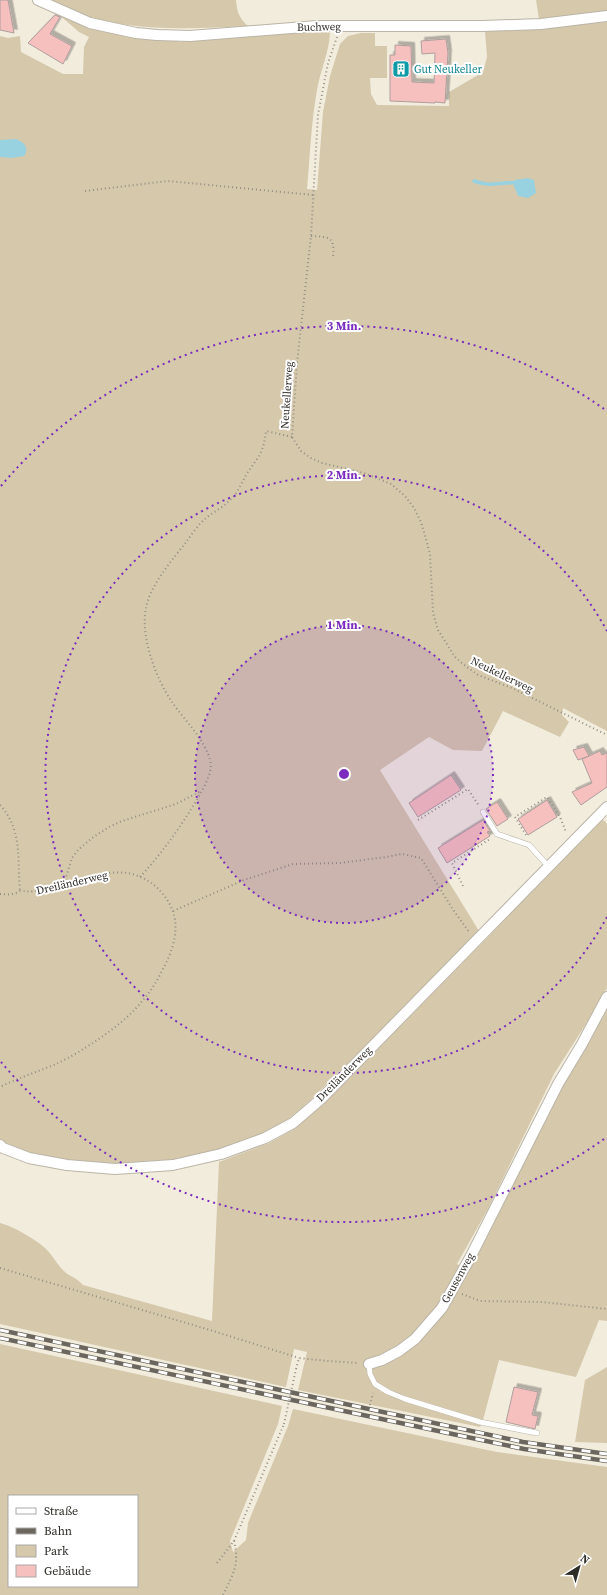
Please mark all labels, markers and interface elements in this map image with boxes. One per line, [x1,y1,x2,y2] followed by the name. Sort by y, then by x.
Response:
[297,19,341,35] street label: Buchweg
[391,59,411,79] building icon: Gut Neukeller
[414,62,482,77] place label: Gut Neukeller
[327,318,361,334] text: 3 Min.
[277,360,297,429] street label: Neukellerweg
[327,467,361,483] text: 2 Min.
[327,617,361,633] text: 1 Min.
[468,653,536,697] street label: Neukellerweg
[337,767,351,781] centre of rings
[35,867,109,898] street label: Dreiländerweg
[313,1043,375,1105] street label: Dreiländerweg
[438,1250,478,1306] street label: Geusenweg
[8,1495,138,1587] legend
[44,1503,78,1519] text: Straße
[44,1523,72,1539] text: Bahn
[44,1543,69,1559] text: Park
[559,1547,599,1587] north arrow
[577,1551,592,1568] text: N
[44,1563,91,1579] text: Gebäude

